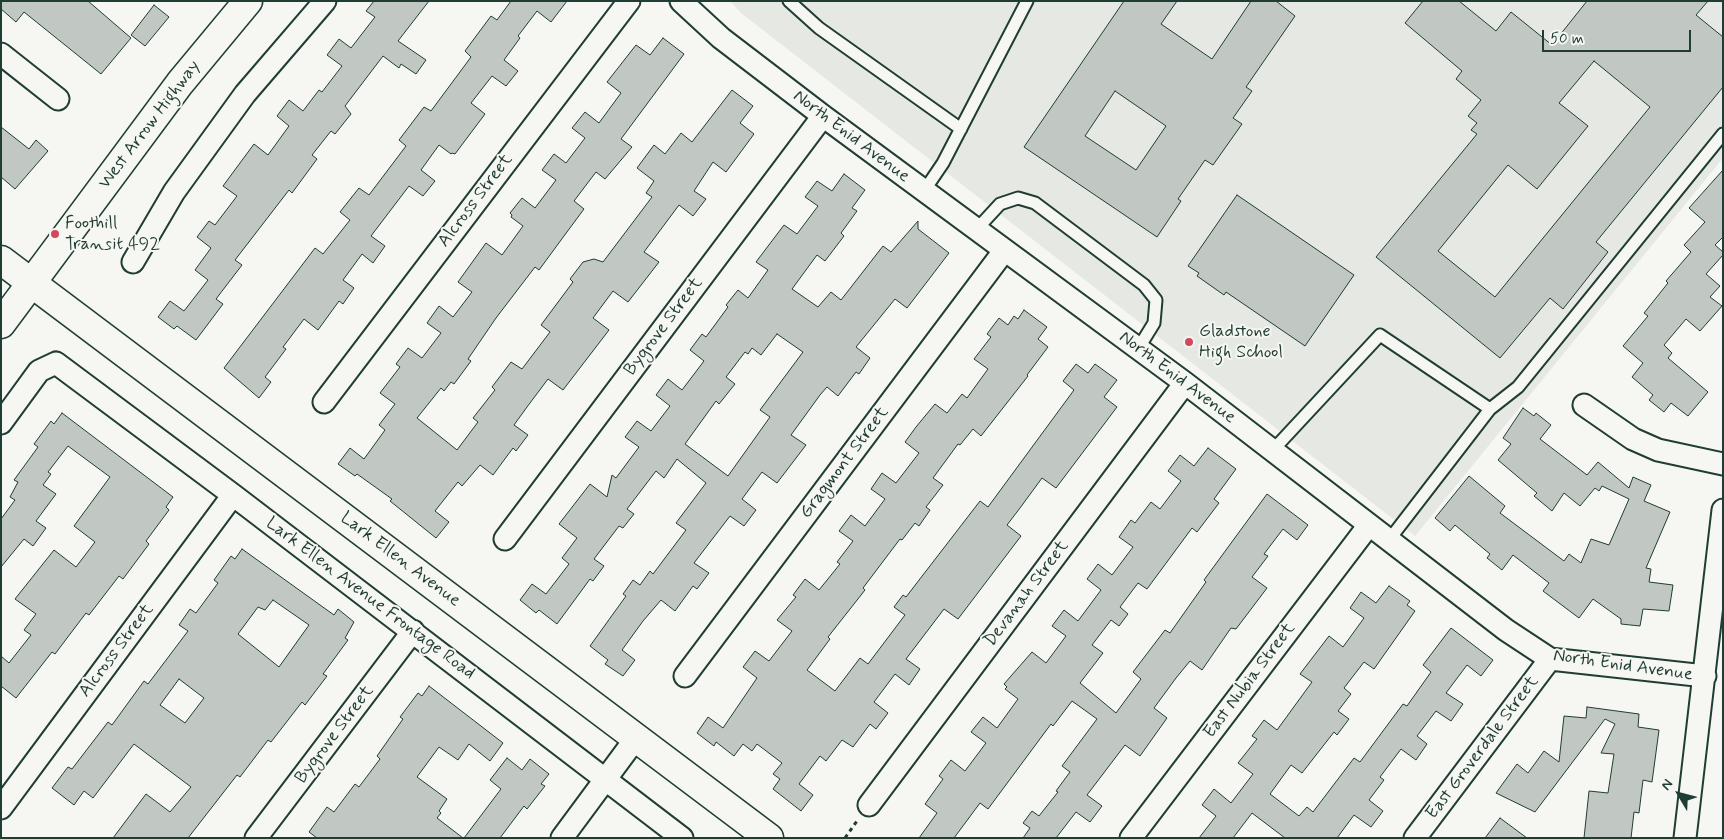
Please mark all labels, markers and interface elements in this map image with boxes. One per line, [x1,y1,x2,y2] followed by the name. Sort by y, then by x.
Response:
[1544,20,1693,52] scale bar
[1550,29,1584,49] text: 50 m
[95,56,205,194] street label: West Arrow Highway
[788,86,914,188] street label: North Enid Avenue
[434,150,518,252] street label: Alcross Street
[65,213,160,255] place label: Foothill Transit 492
[49,228,61,240] marker: Foothill Transit 492
[620,274,708,380] street label: Bygrove Street
[1199,321,1283,364] place label: Gladstone High School
[1114,327,1240,429] street label: North Enid Avenue
[1183,336,1195,348] marker: Gladstone High School
[796,403,894,523] street label: Gragmont Street
[336,508,464,612] street label: Lark Ellen Avenue
[261,513,479,685] street label: Lark Ellen Avenue Frontage Road
[980,537,1074,651] street label: Devanah Street
[75,600,159,702] street label: Alcross Street
[1200,619,1300,743] street label: East Nubia Street
[1552,646,1694,686] street label: North Enid Avenue
[1422,672,1544,824] street label: East Groverdale Street
[291,682,379,788] street label: Bygrove Street
[1654,769,1704,819] north arrow
[1657,776,1677,794] text: N

